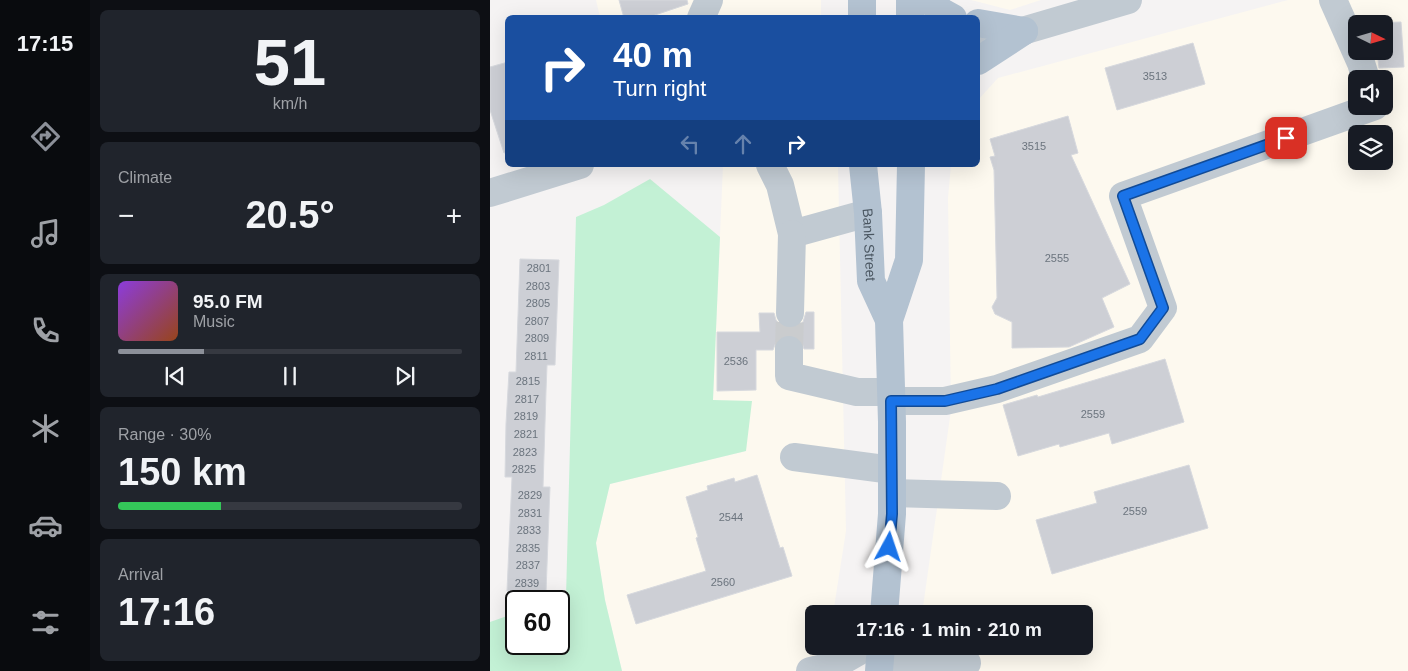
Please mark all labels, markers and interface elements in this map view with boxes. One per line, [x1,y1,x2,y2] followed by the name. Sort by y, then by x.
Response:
[1348,15,1392,60] north arrow
[1348,15,1393,170] map controls
[254,26,326,99] text: 51
[17,31,73,56] text: 17:15
[530,35,595,100] icon: right
[613,35,693,74] text: 40 m
[1143,70,1167,82] house number: 3513
[1348,70,1393,115] button: sound
[613,76,706,101] text: Turn right
[273,95,307,112] text: km/h
[1265,117,1307,159] pin
[28,119,63,154] icon: directions
[1272,124,1300,152] icon: arrive
[1348,125,1393,170] button: layers
[676,130,704,158] icon: left
[729,130,757,158] icon: ahead
[782,130,810,158] icon: right
[1022,140,1046,152] house number: 3515
[118,169,172,186] text: Climate
[245,194,335,236] text: 20.5°
[118,200,134,231] text: −
[446,200,462,231] text: +
[860,207,879,282] street label: Bank Street
[28,216,63,251] icon: music
[1045,252,1069,264] house number: 2555
[527,262,551,274] house number: 2801
[526,280,550,292] house number: 2803
[193,291,263,312] text: 95.0 FM
[526,297,550,309] house number: 2805
[28,313,63,348] icon: phone
[193,313,235,330] text: Music
[525,315,549,327] house number: 2807
[525,332,549,344] house number: 2809
[524,350,548,362] house number: 2811
[724,355,748,367] house number: 2536
[161,362,189,390] icon: previous
[276,362,304,390] icon: pause
[391,362,419,390] icon: next
[516,375,540,387] house number: 2815
[515,393,539,405] house number: 2817
[1081,408,1105,420] house number: 2559
[514,410,538,422] house number: 2819
[28,411,63,446] icon: climate
[118,426,211,443] text: Range · 30%
[514,428,538,440] house number: 2821
[513,446,537,458] house number: 2823
[118,451,247,493] text: 150 km
[512,463,536,475] house number: 2825
[518,489,542,501] house number: 2829
[1123,505,1147,517] house number: 2559
[518,507,542,519] house number: 2831
[28,508,63,543] icon: car
[719,511,743,523] house number: 2544
[862,520,914,572] position arrow
[517,524,541,536] house number: 2833
[516,542,540,554] house number: 2835
[516,559,540,571] house number: 2837
[118,566,163,583] text: Arrival
[711,576,735,588] house number: 2560
[515,577,539,589] house number: 2839
[505,590,570,655] speed limit sign: 60
[118,591,215,633] text: 17:16
[28,605,63,640] icon: filters
[856,619,1042,640] text: 17:16 · 1 min · 210 m

